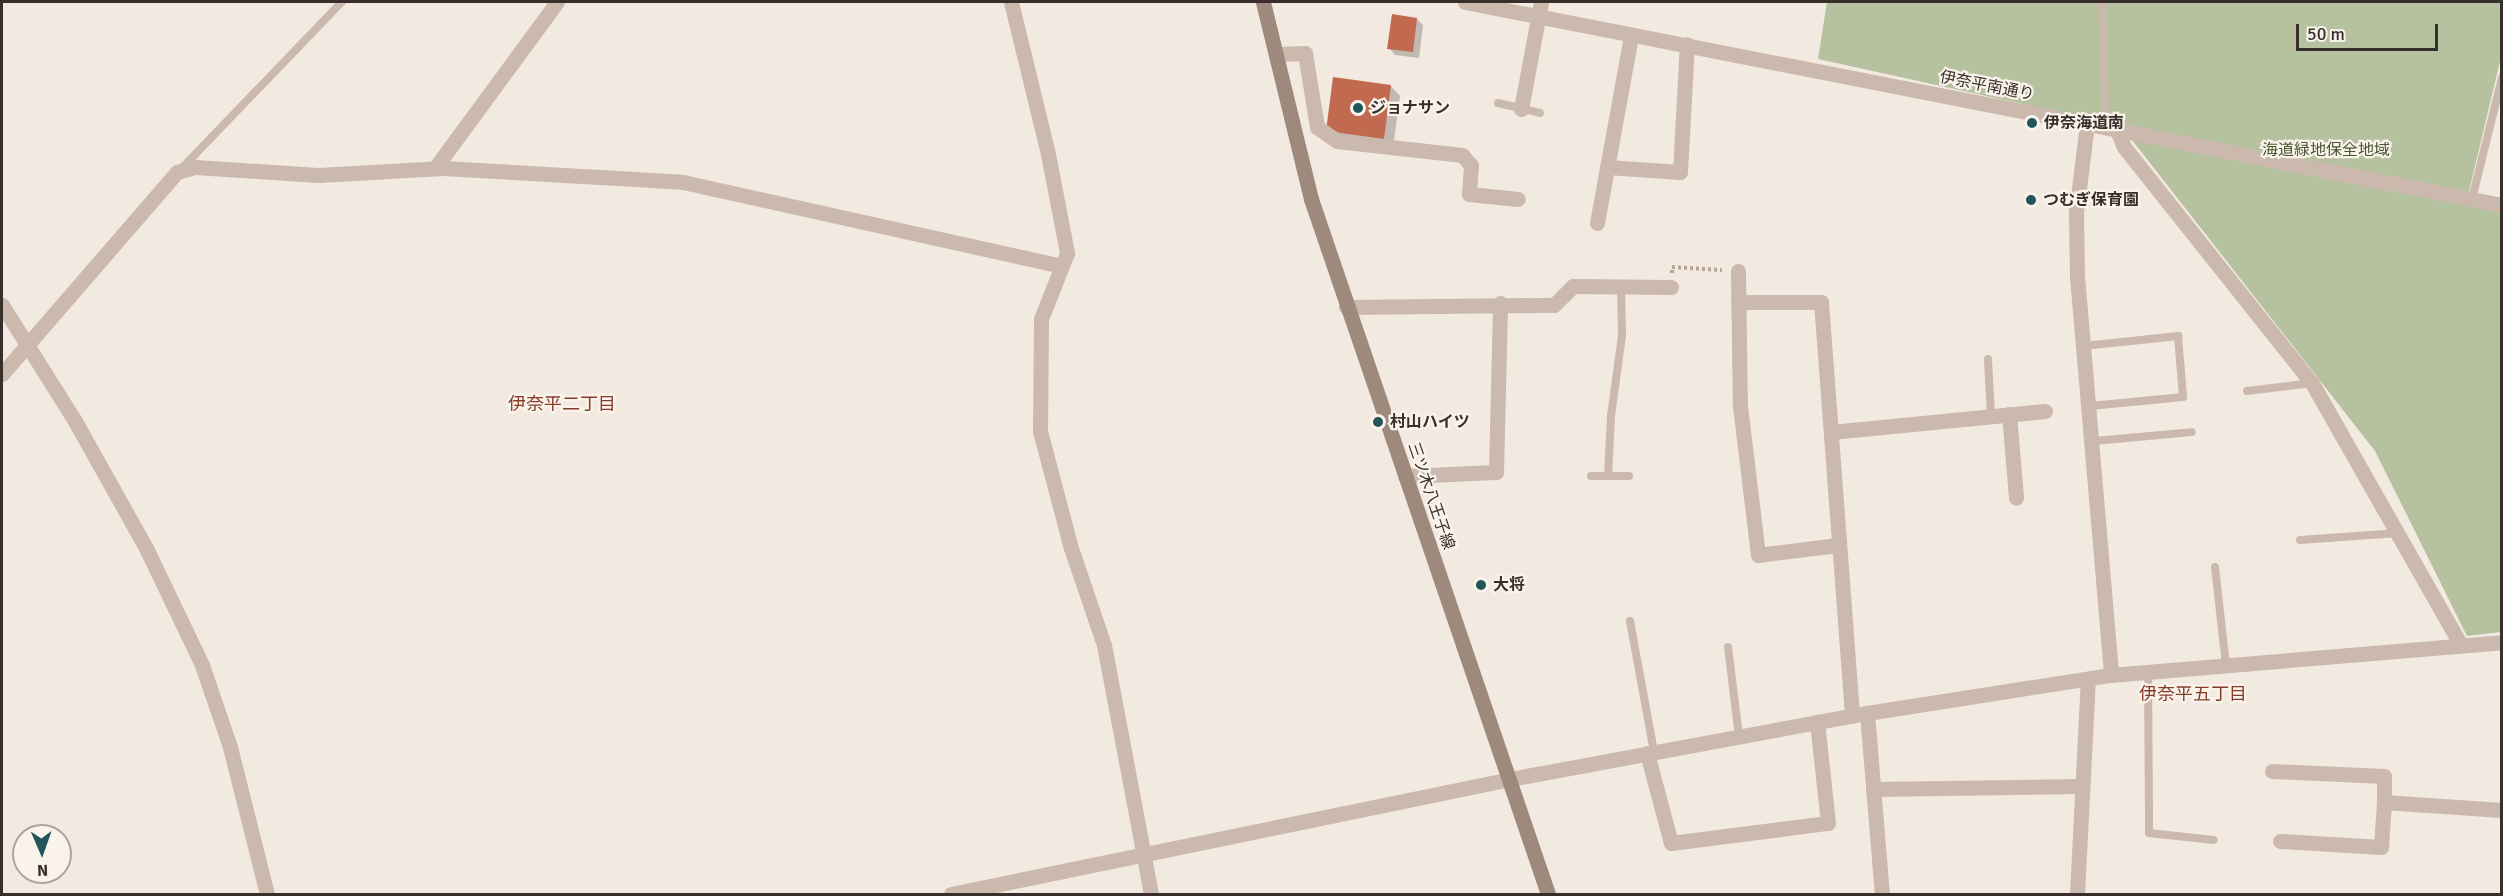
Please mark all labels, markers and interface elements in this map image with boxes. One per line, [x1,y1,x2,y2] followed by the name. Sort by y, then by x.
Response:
[2299,12,2442,50] scale bar
[2307,23,2345,45] text: 50 m
[1938,67,2036,105] street label: 伊奈平南通り
[1370,98,1450,118] place label: ジョナサン
[1351,101,1365,115] marker: ジョナサン
[2044,113,2124,133] place label: 伊奈海道南
[2025,116,2039,130] marker: 伊奈海道南
[2262,140,2390,160] park label: 海道緑地保全地域
[2043,190,2139,210] place label: つむぎ保育園
[2024,193,2038,207] marker: つむぎ保育園
[508,393,616,415] district label: 伊奈平二丁目
[1390,412,1470,432] place label: 村山ハイツ
[1371,415,1385,429] marker: 村山ハイツ
[1404,440,1458,552] street label: 三ツ木八王子線
[1493,575,1525,595] place label: 大将
[1474,578,1488,592] marker: 大将
[2139,683,2247,705] district label: 伊奈平五丁目
[12,824,72,884] north arrow
[37,860,48,880] text: N

